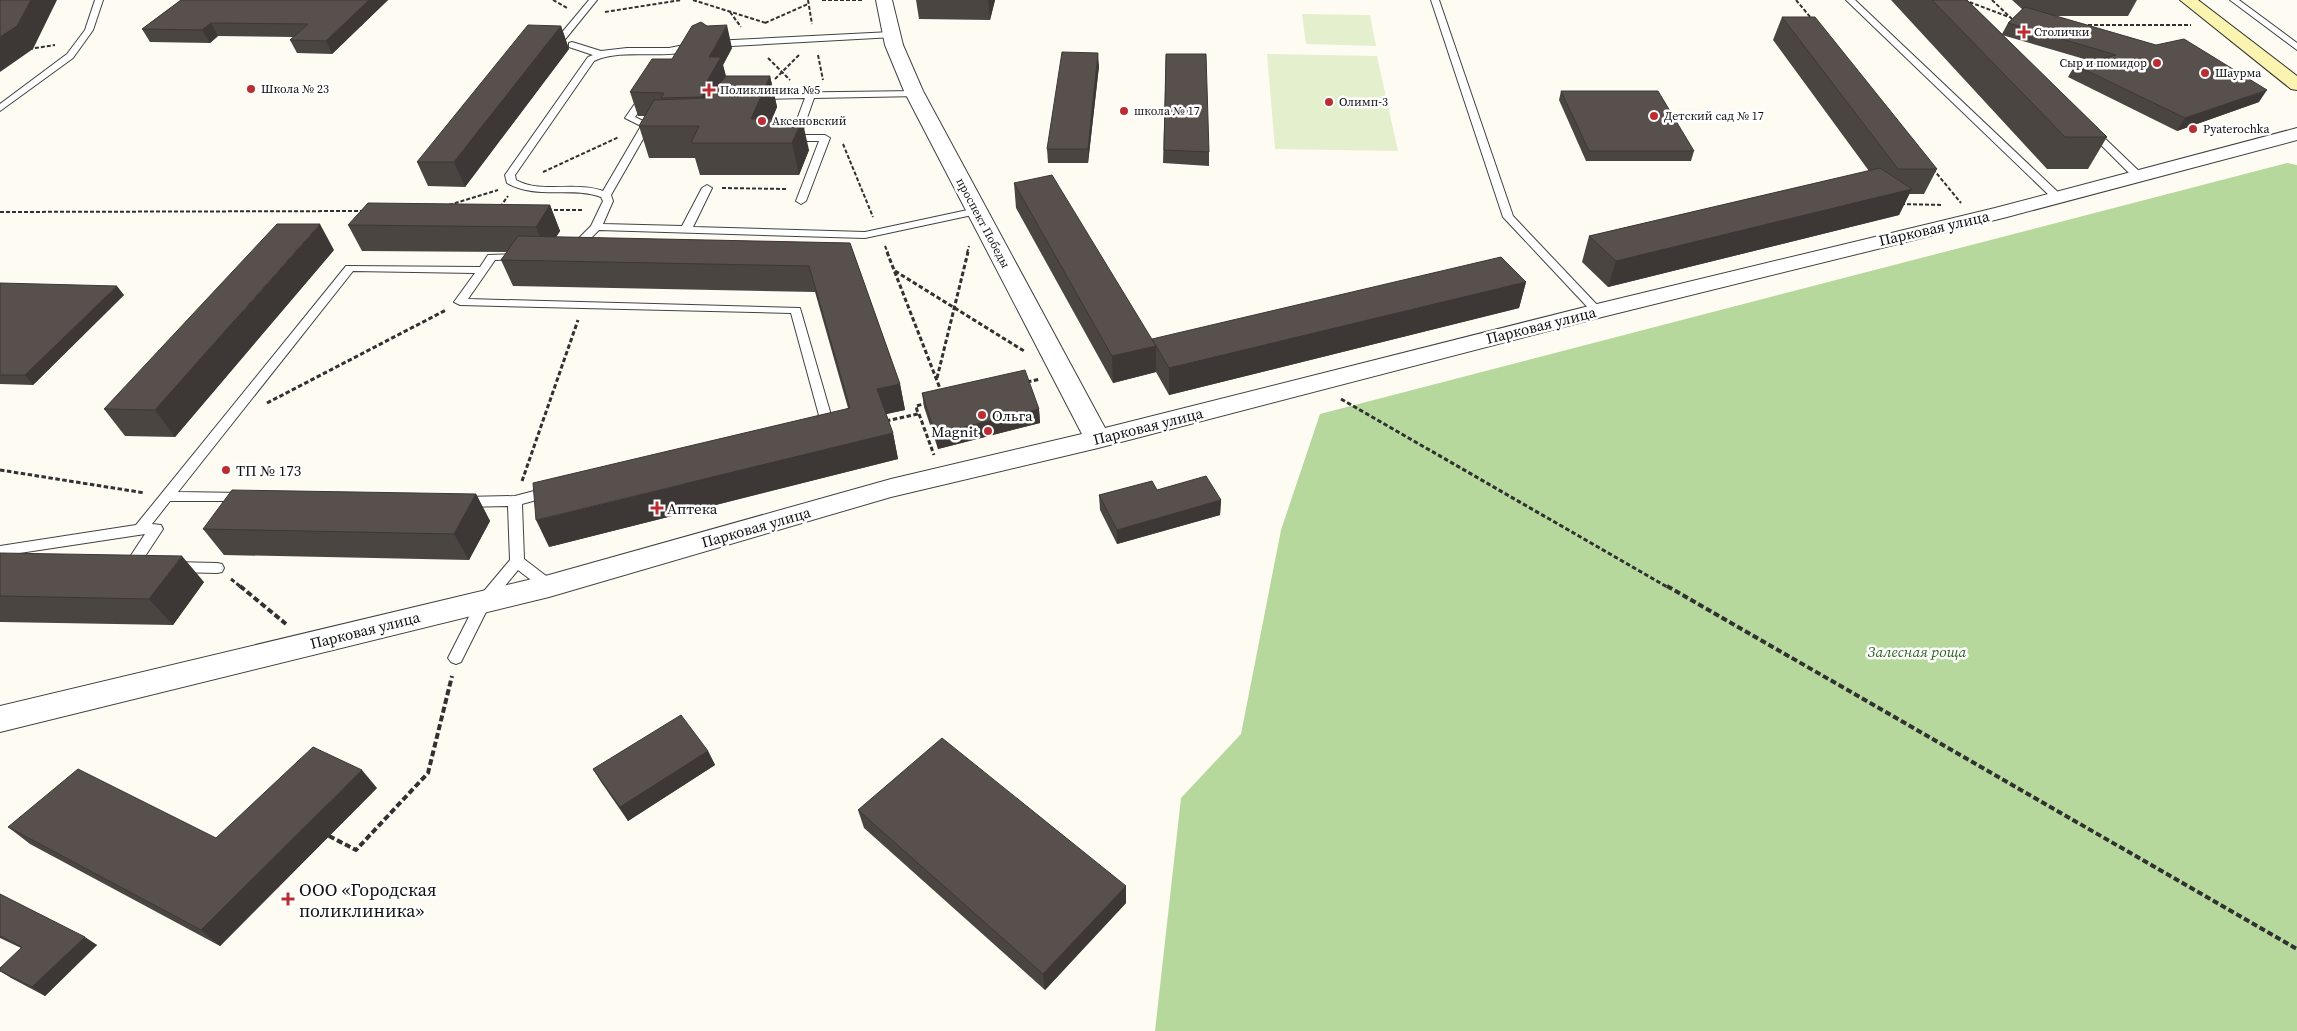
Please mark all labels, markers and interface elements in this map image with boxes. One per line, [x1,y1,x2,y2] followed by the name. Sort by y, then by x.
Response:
[2034,24,2090,40] place label: Столички
[2018,26,2030,38] marker: Столички
[2059,55,2147,71] place label: Сыр и помидор
[2151,57,2163,69] marker: Сыр и помидор
[2215,65,2262,81] place label: Шаурма
[2199,67,2211,79] marker: Шаурма
[261,81,329,97] place label: Школа № 23
[720,82,820,98] place label: Поликлиника №5
[245,83,257,95] marker: Школа № 23
[702,83,716,97] marker: Поликлиника №5
[1339,94,1388,110] place label: Олимп-3
[1323,96,1335,108] marker: Олимп-3
[1134,103,1200,119] place label: школа № 17
[1118,105,1130,117] marker: школа № 17
[1664,108,1764,124] place label: Детский сад № 17
[1648,110,1660,122] marker: Детский сад № 17
[772,113,847,129] place label: Аксеновский
[756,115,768,127] marker: Аксеновский
[2203,121,2270,137] place label: Pyaterochka
[2187,123,2199,135] marker: Pyaterochka
[952,175,1014,271] street label: проспект Победы
[1877,205,1992,251] street label: Парковая улица
[1484,301,1599,349] street label: Парковая улица
[1091,402,1206,450] street label: Парковая улица
[992,405,1033,426] place label: Ольга
[976,409,988,421] marker: Ольга
[931,421,978,442] place label: Magnit
[982,425,994,437] marker: Magnit
[236,460,301,481] place label: ТП № 173
[220,464,232,476] marker: ТП № 173
[667,498,718,519] place label: Аптека
[699,501,813,553] street label: Парковая улица
[651,502,663,514] marker: Аптека
[308,606,423,654] street label: Парковая улица
[1868,641,1967,662] park label: Залесная роща
[299,877,436,923] place label: ООО «Городская поликлиника»
[281,892,295,906] marker: ООО «Городская поликлиника»

